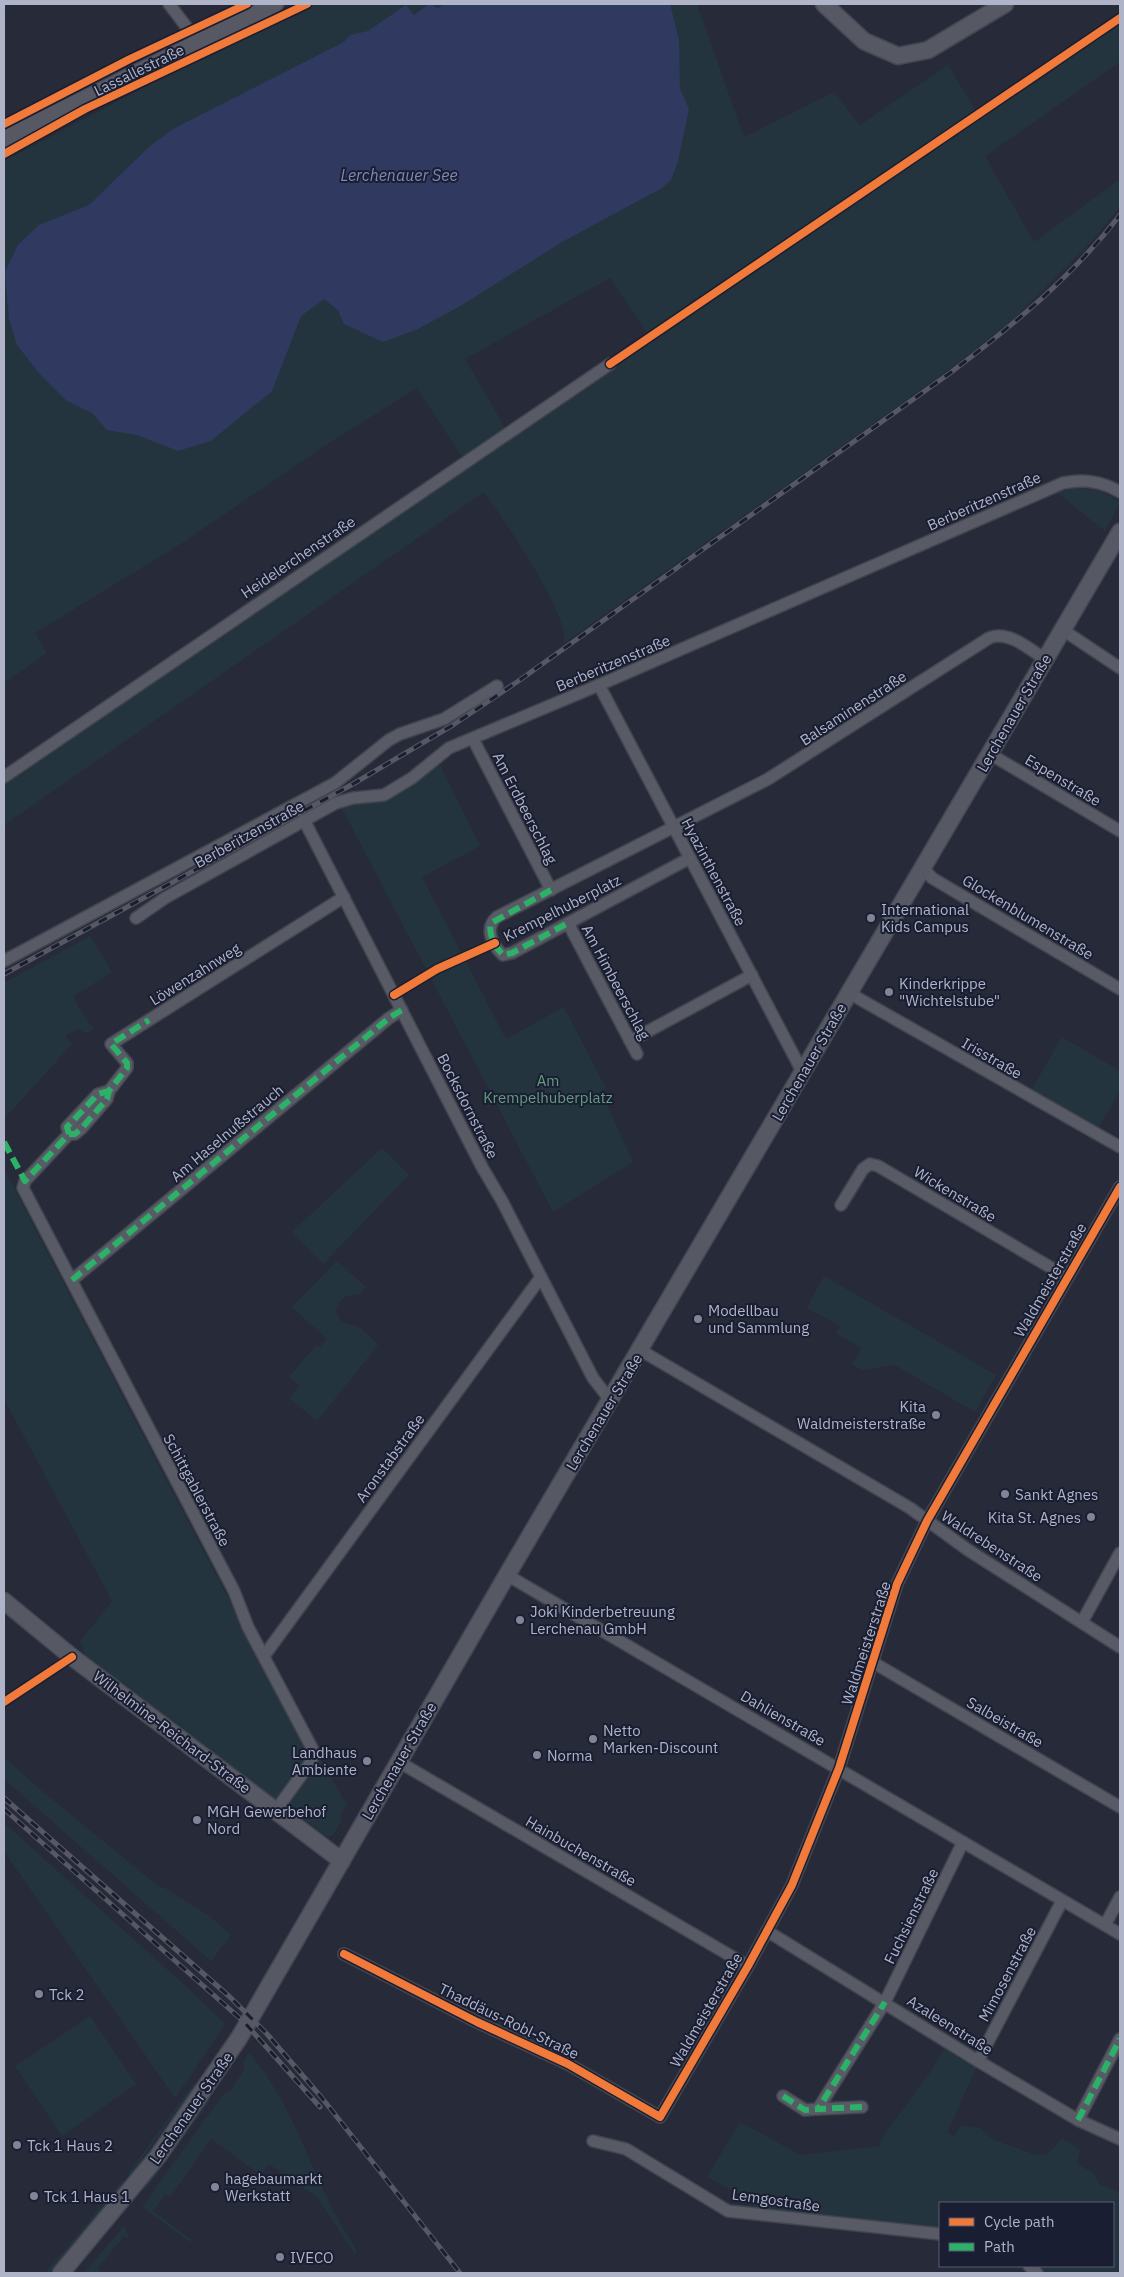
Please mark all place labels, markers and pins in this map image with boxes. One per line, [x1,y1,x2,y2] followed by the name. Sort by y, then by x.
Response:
[881,900,969,936] place label: International Kids Campus
[865,912,877,924] marker: International Kids Campus
[899,974,1000,1010] place label: Kinderkrippe "Wichtelstube"
[883,986,895,998] marker: Kinderkrippe "Wichtelstube"
[708,1301,809,1337] place label: Modellbau und Sammlung
[692,1313,704,1325] marker: Modellbau und Sammlung
[797,1397,926,1433] place label: Kita Waldmeisterstraße
[930,1409,942,1421] marker: Kita Waldmeisterstraße
[1015,1485,1098,1504] place label: Sankt Agnes
[999,1488,1011,1500] marker: Sankt Agnes
[988,1508,1081,1527] place label: Kita St. Agnes
[1085,1511,1097,1523] marker: Kita St. Agnes
[530,1602,675,1638] place label: Joki Kinderbetreuung Lerchenau GmbH
[514,1614,526,1626] marker: Joki Kinderbetreuung Lerchenau GmbH
[603,1721,718,1757] place label: Netto Marken-Discount
[587,1733,599,1745] marker: Netto Marken-Discount
[292,1743,357,1779] place label: Landhaus Ambiente
[547,1746,593,1765] place label: Norma
[531,1749,543,1761] marker: Norma
[361,1755,373,1767] marker: Landhaus Ambiente
[207,1802,326,1838] place label: MGH Gewerbehof Nord
[191,1814,203,1826] marker: MGH Gewerbehof Nord
[49,1985,85,2004] place label: Tck 2
[33,1988,45,2000] marker: Tck 2
[27,2136,113,2155] place label: Tck 1 Haus 2
[11,2139,23,2151] marker: Tck 1 Haus 2
[225,2169,322,2205] place label: hagebaumarkt Werkstatt
[209,2181,221,2193] marker: hagebaumarkt Werkstatt
[44,2187,130,2206] place label: Tck 1 Haus 1
[28,2190,40,2202] marker: Tck 1 Haus 1
[290,2248,334,2267] place label: IVECO
[274,2251,286,2263] marker: IVECO

